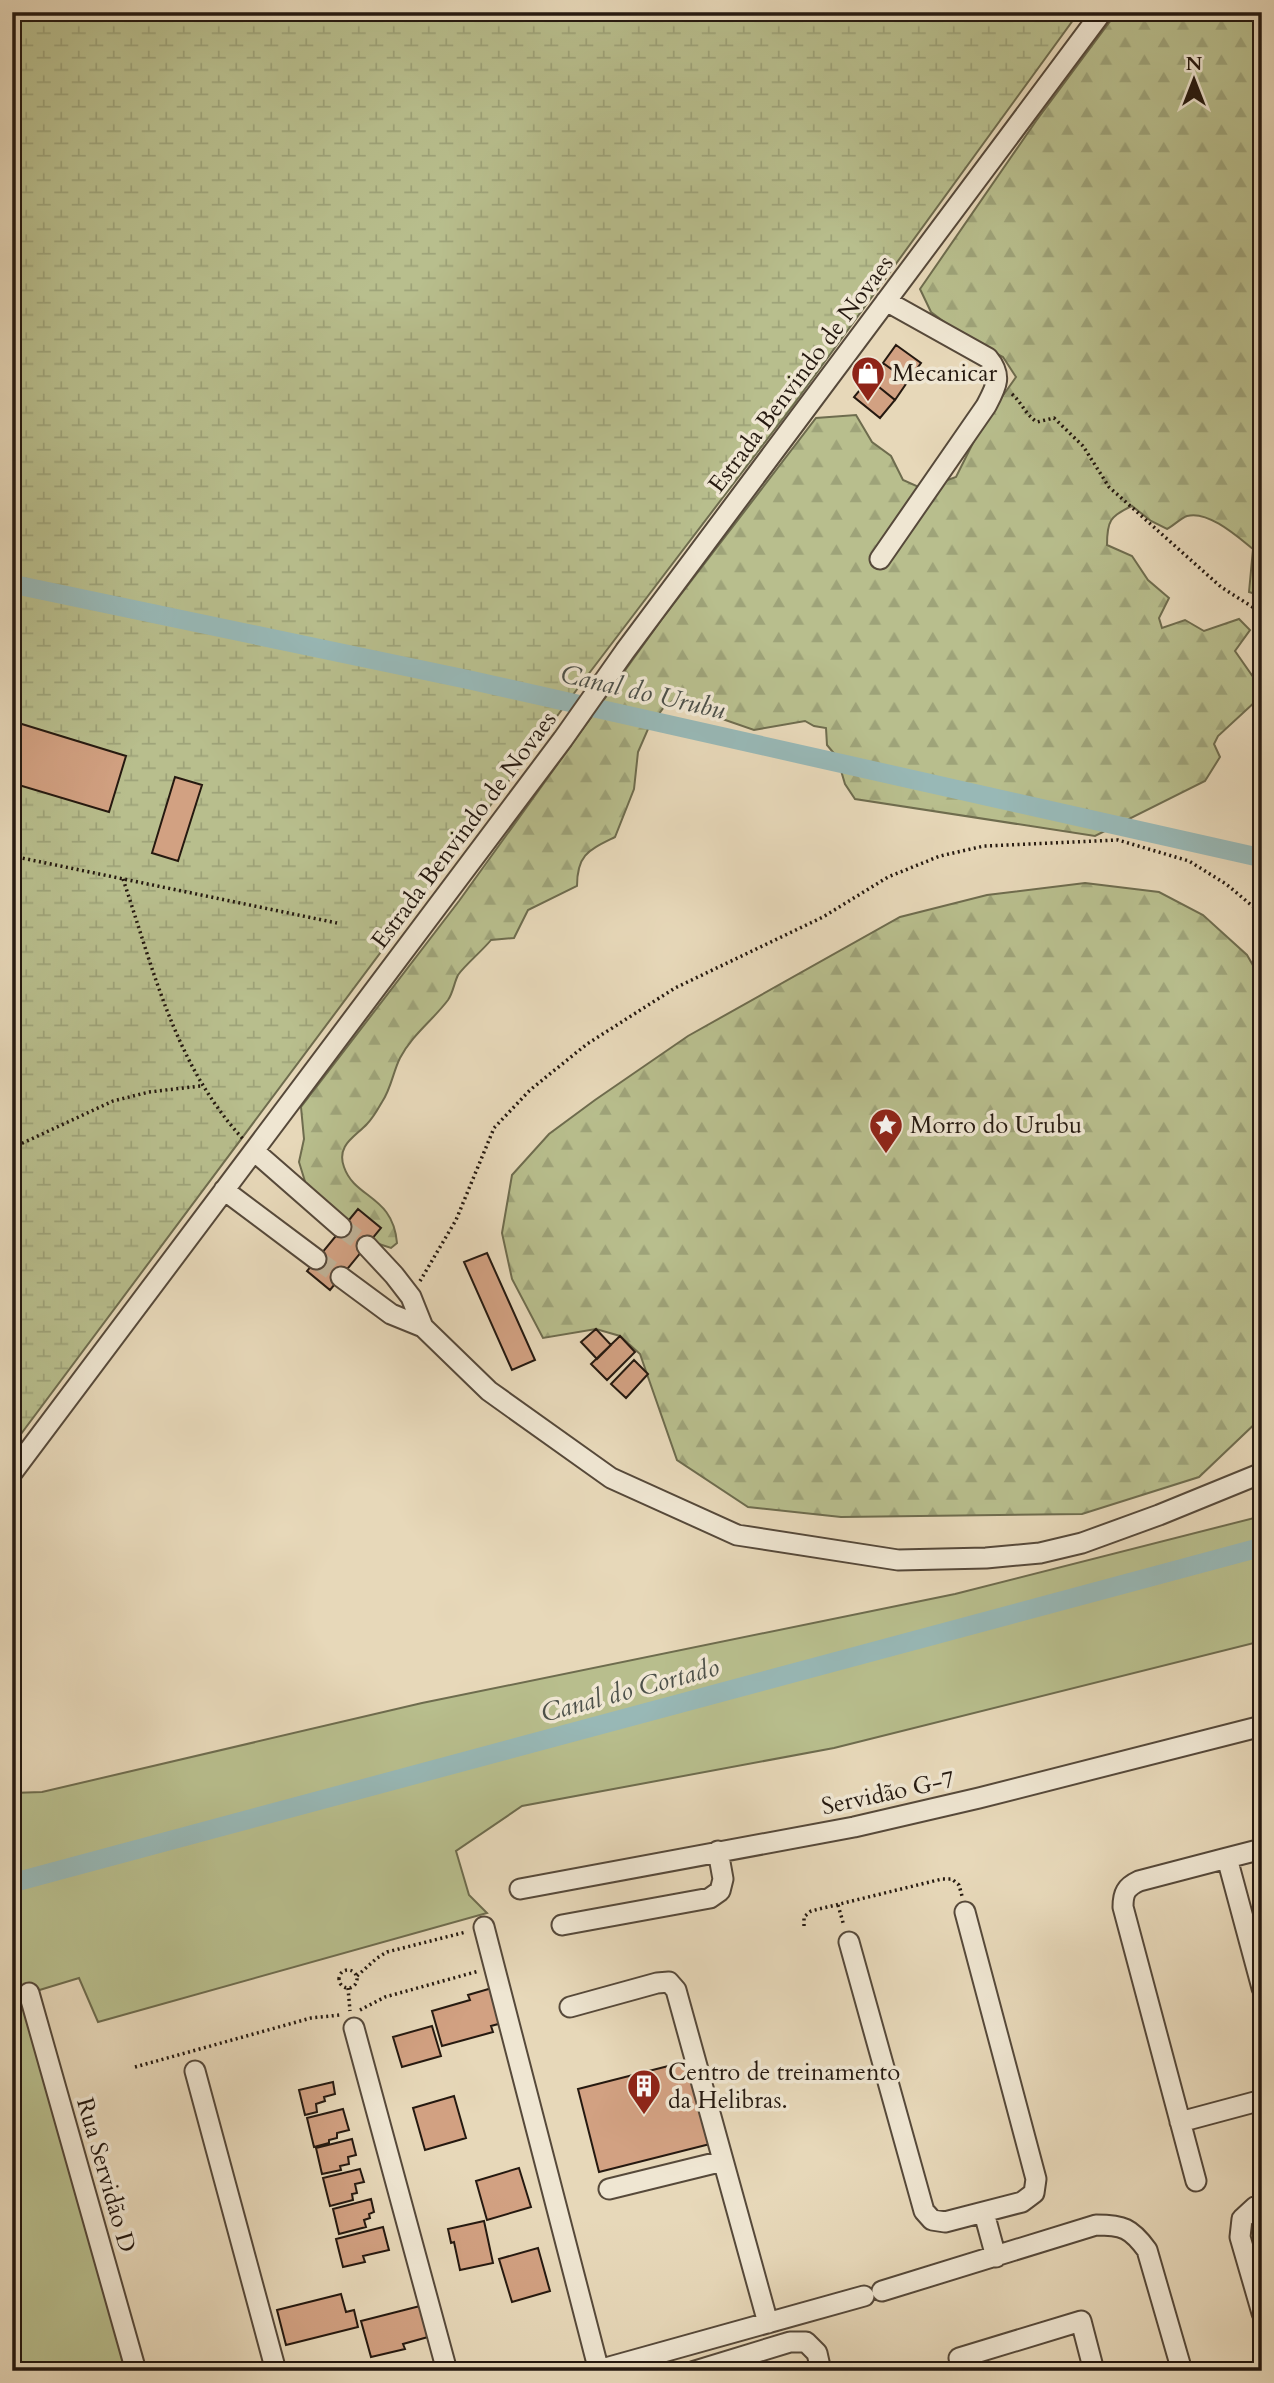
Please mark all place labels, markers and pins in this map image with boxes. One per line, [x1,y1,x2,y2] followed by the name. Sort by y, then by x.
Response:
[849,354,887,403] shop icon: Mecanicar
[892,357,998,390] place label: Mecanicar
[867,1106,905,1155] place icon: Morro do Urubu
[910,1109,1082,1142] place label: Morro do Urubu
[668,2056,900,2117] place label: Centro de treinamento da Helibras.
[625,2067,663,2116] building icon: Centro de treinamento da Helibras.

